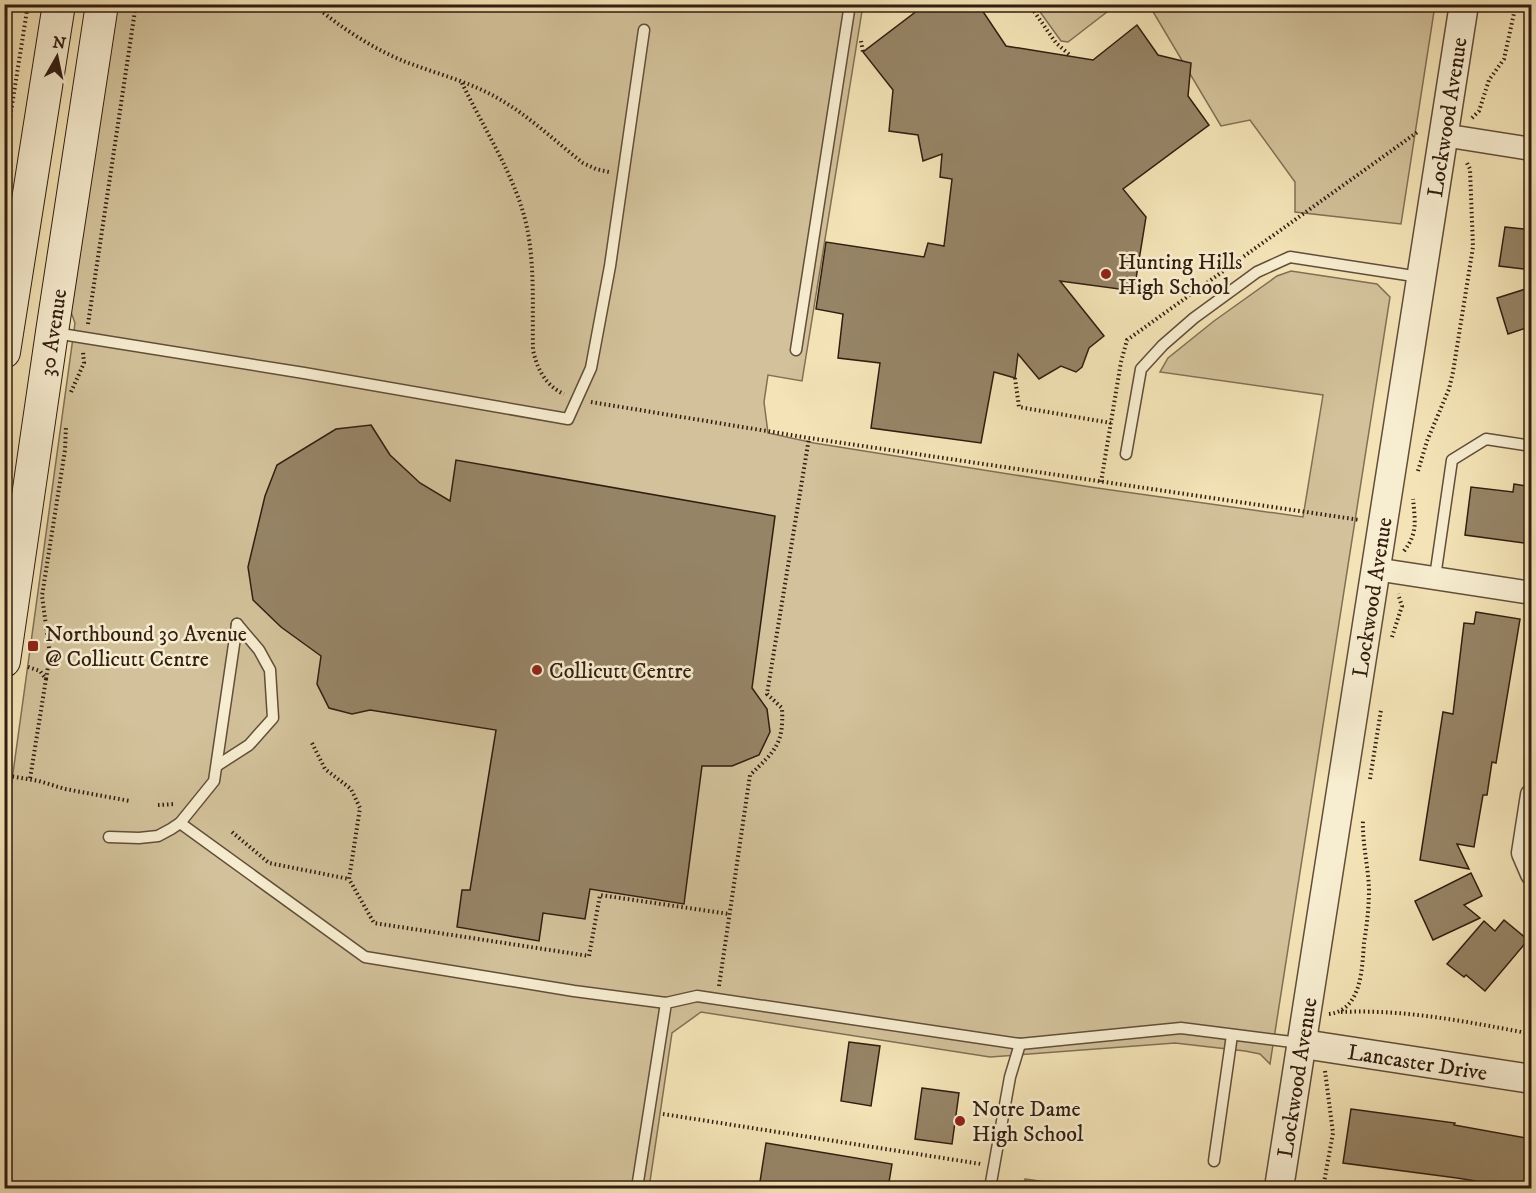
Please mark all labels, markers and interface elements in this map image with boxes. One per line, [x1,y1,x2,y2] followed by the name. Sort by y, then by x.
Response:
[27,27,87,87] north arrow
[51,32,67,54] text: N
[1422,35,1474,199] street label: Lockwood Avenue
[1118,249,1242,301] place label: Hunting Hills High School
[1099,267,1113,281] marker: Hunting Hills High School
[34,287,73,378] street label: 30 Avenue
[1347,516,1399,679] street label: Lockwood Avenue
[45,621,247,673] place label: Northbound 30 Avenue @ Collicutt Centre
[26,639,40,653] marker: Northbound 30 Avenue @ Collicutt Centre
[549,658,692,685] place label: Collicutt Centre
[530,663,544,677] marker: Collicutt Centre
[1272,996,1324,1159] street label: Lockwood Avenue
[1346,1039,1489,1087] street label: Lancaster Drive
[972,1096,1084,1148] place label: Notre Dame High School
[953,1114,967,1128] marker: Notre Dame High School

